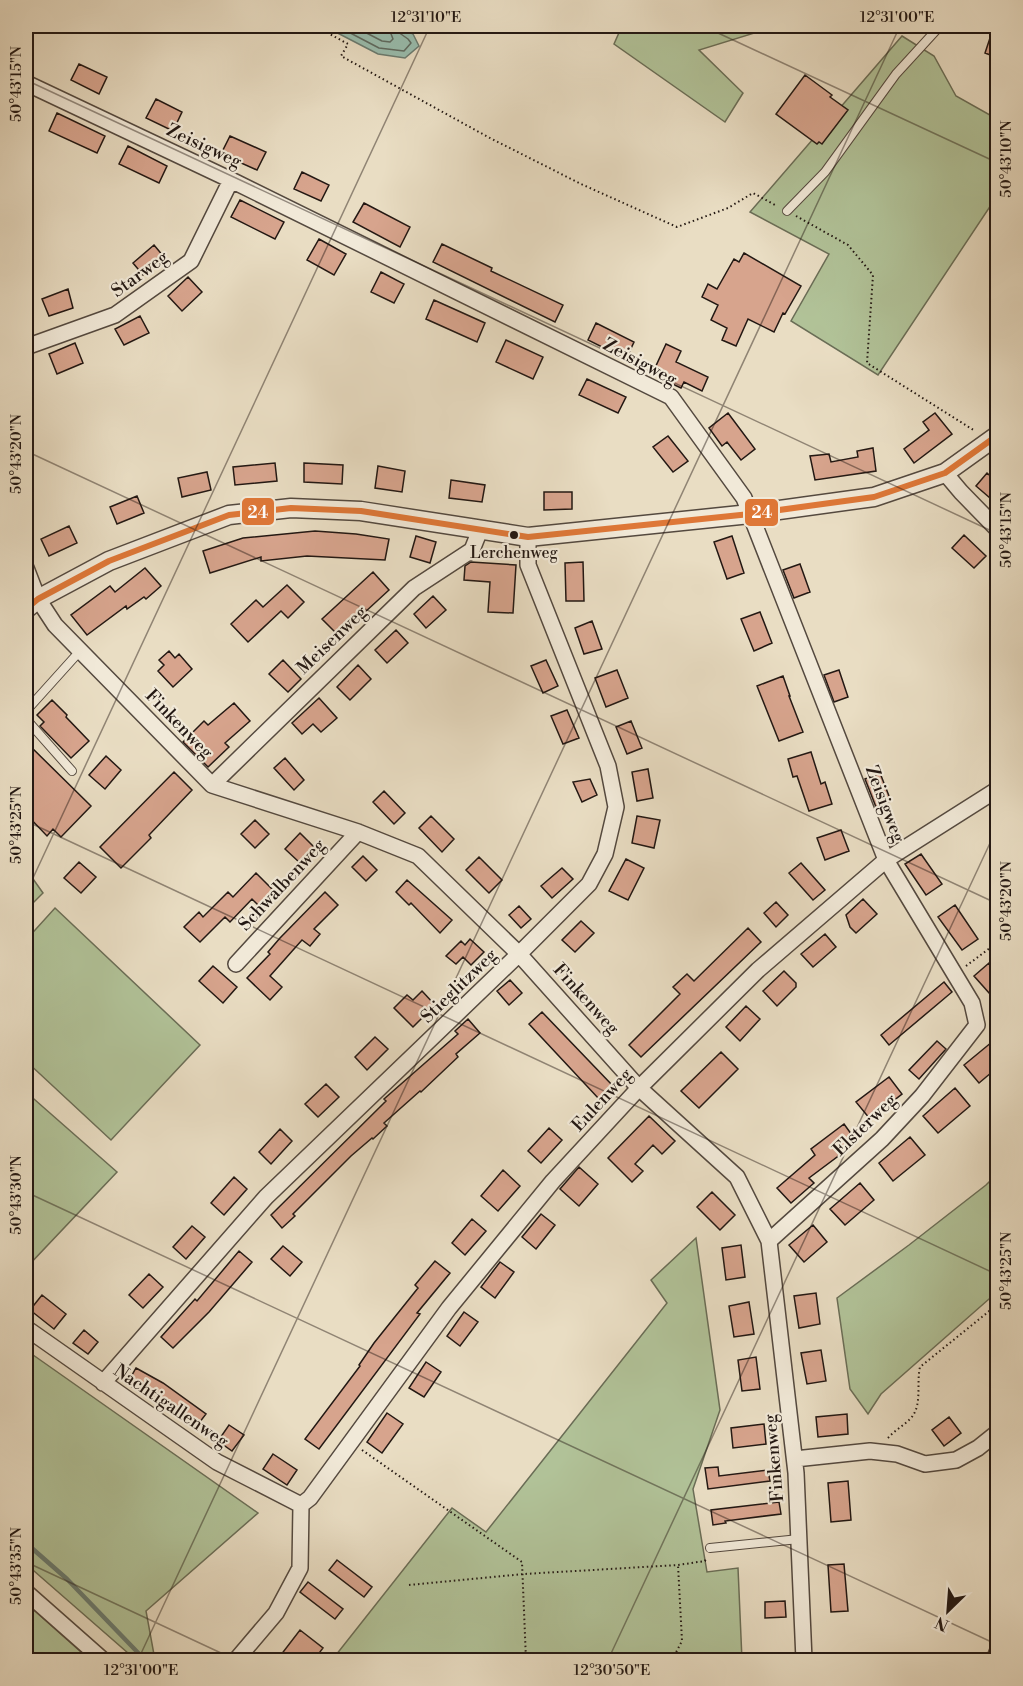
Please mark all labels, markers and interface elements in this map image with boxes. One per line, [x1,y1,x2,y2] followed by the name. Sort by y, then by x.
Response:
[391,8,461,27] text: 12°31'10"E
[860,8,934,27] text: 12°31'00"E
[7,46,26,122] text: 50°43'15"N
[163,119,246,174] street label: Zeisigweg
[997,120,1016,198] text: 50°43'10"N
[107,245,174,302] street label: Starweg
[599,333,682,391] street label: Zeisigweg
[7,414,26,494] text: 50°43'20"N
[997,492,1016,568] text: 50°43'15"N
[241,497,275,526] line badge: 24
[744,498,779,527] line badge: 24
[248,503,269,523] text: 24
[752,503,773,523] text: 24
[508,529,520,541] marker: Lerchenweg
[470,543,559,563] place label: Lerchenweg
[292,600,373,679] street label: Meisenweg
[140,684,218,764] street label: Finkenweg
[860,762,910,846] street label: Zeisigweg
[7,786,26,864] text: 50°43'25"N
[233,834,331,936] street label: Schwalbenweg
[997,861,1016,941] text: 50°43'20"N
[416,943,503,1028] street label: Stieglitzweg
[548,959,624,1040] street label: Finkenweg
[567,1063,638,1137] street label: Eulenweg
[828,1088,902,1161] street label: Elsterweg
[7,1155,26,1235] text: 50°43'30"N
[997,1232,1016,1310] text: 50°43'25"N
[109,1359,233,1453] street label: Nachtigallenweg
[759,1412,789,1503] street label: Finkenweg
[7,1527,26,1605] text: 50°43'35"N
[918,1581,978,1641] north arrow
[932,1612,952,1635] text: N
[104,1661,178,1680] text: 12°31'00"E
[574,1661,650,1680] text: 12°30'50"E

